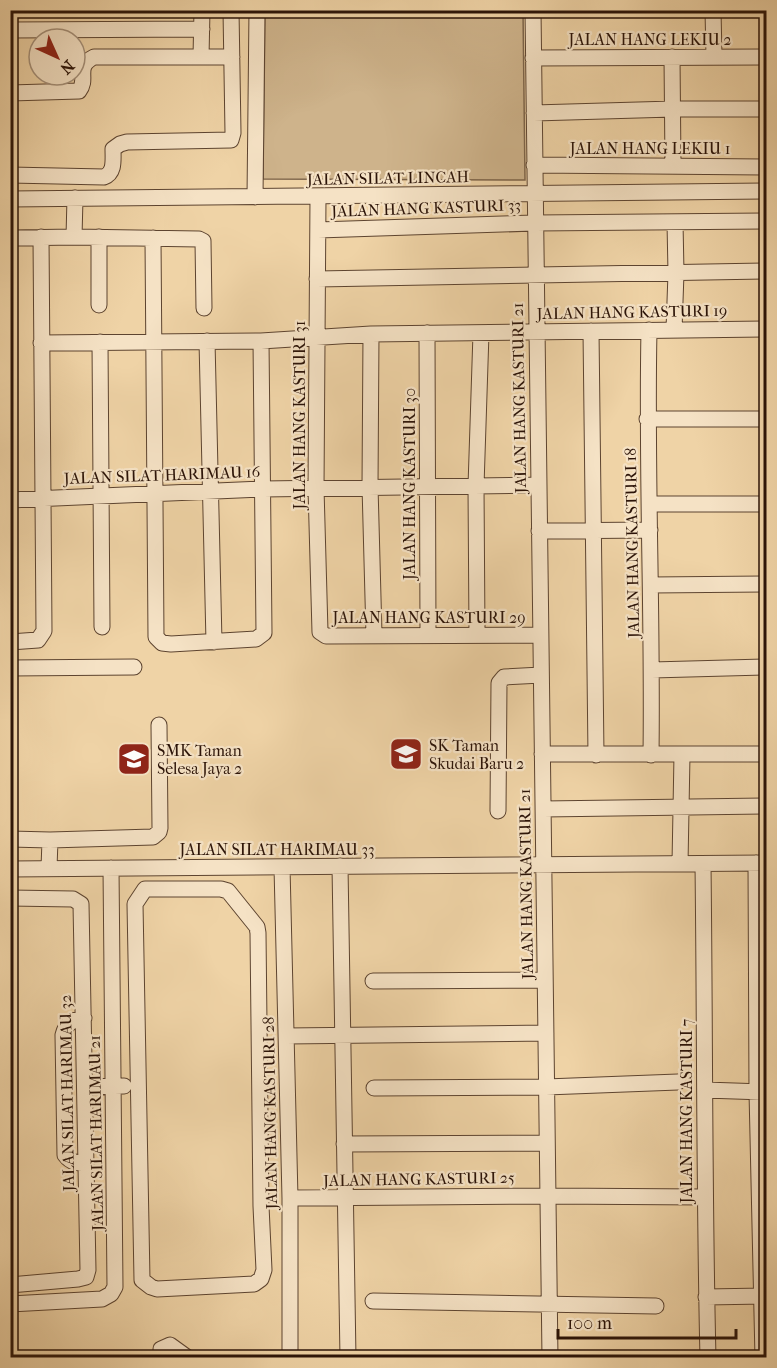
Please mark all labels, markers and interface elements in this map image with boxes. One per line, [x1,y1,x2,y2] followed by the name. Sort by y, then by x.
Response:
[27,27,87,87] north arrow
[566,30,732,49] street label: JALAN HANG LEKIU 2
[56,56,78,79] text: N
[568,139,730,158] street label: JALAN HANG LEKIU 1
[305,167,470,189] street label: JALAN SILAT LINCAH
[329,195,521,221] street label: JALAN HANG KASTURI 33
[534,301,728,323] street label: JALAN HANG KASTURI 19
[508,303,530,495] street label: JALAN HANG KASTURI 21
[290,321,309,511] street label: JALAN HANG KASTURI 31
[400,388,419,582] street label: JALAN HANG KASTURI 30
[621,448,643,640] street label: JALAN HANG KASTURI 18
[62,462,261,488] street label: JALAN SILAT HARIMAU 16
[330,608,526,627] street label: JALAN HANG KASTURI 29
[388,736,424,772] school or university icon: SK Taman Skudai Baru 2
[429,736,524,773] place label: SK Taman Skudai Baru 2
[116,741,152,777] school or university icon: SMK Taman Selesa Jaya 2
[157,741,243,778] place label: SMK Taman Selesa Jaya 2
[515,789,537,981] street label: JALAN HANG KASTURI 21
[177,840,375,859] street label: JALAN SILAT HARIMAU 33
[56,994,78,1194] street label: JALAN SILAT HARIMAU 32
[259,1016,281,1212] street label: JALAN HANG KASTURI 28
[677,1019,696,1205] street label: JALAN HANG KASTURI 7
[85,1035,107,1233] street label: JALAN SILAT HARIMAU 21
[321,1168,515,1190] street label: JALAN HANG KASTURI 25
[558,1302,736,1340] scale bar
[567,1313,612,1334] text: 100 m

